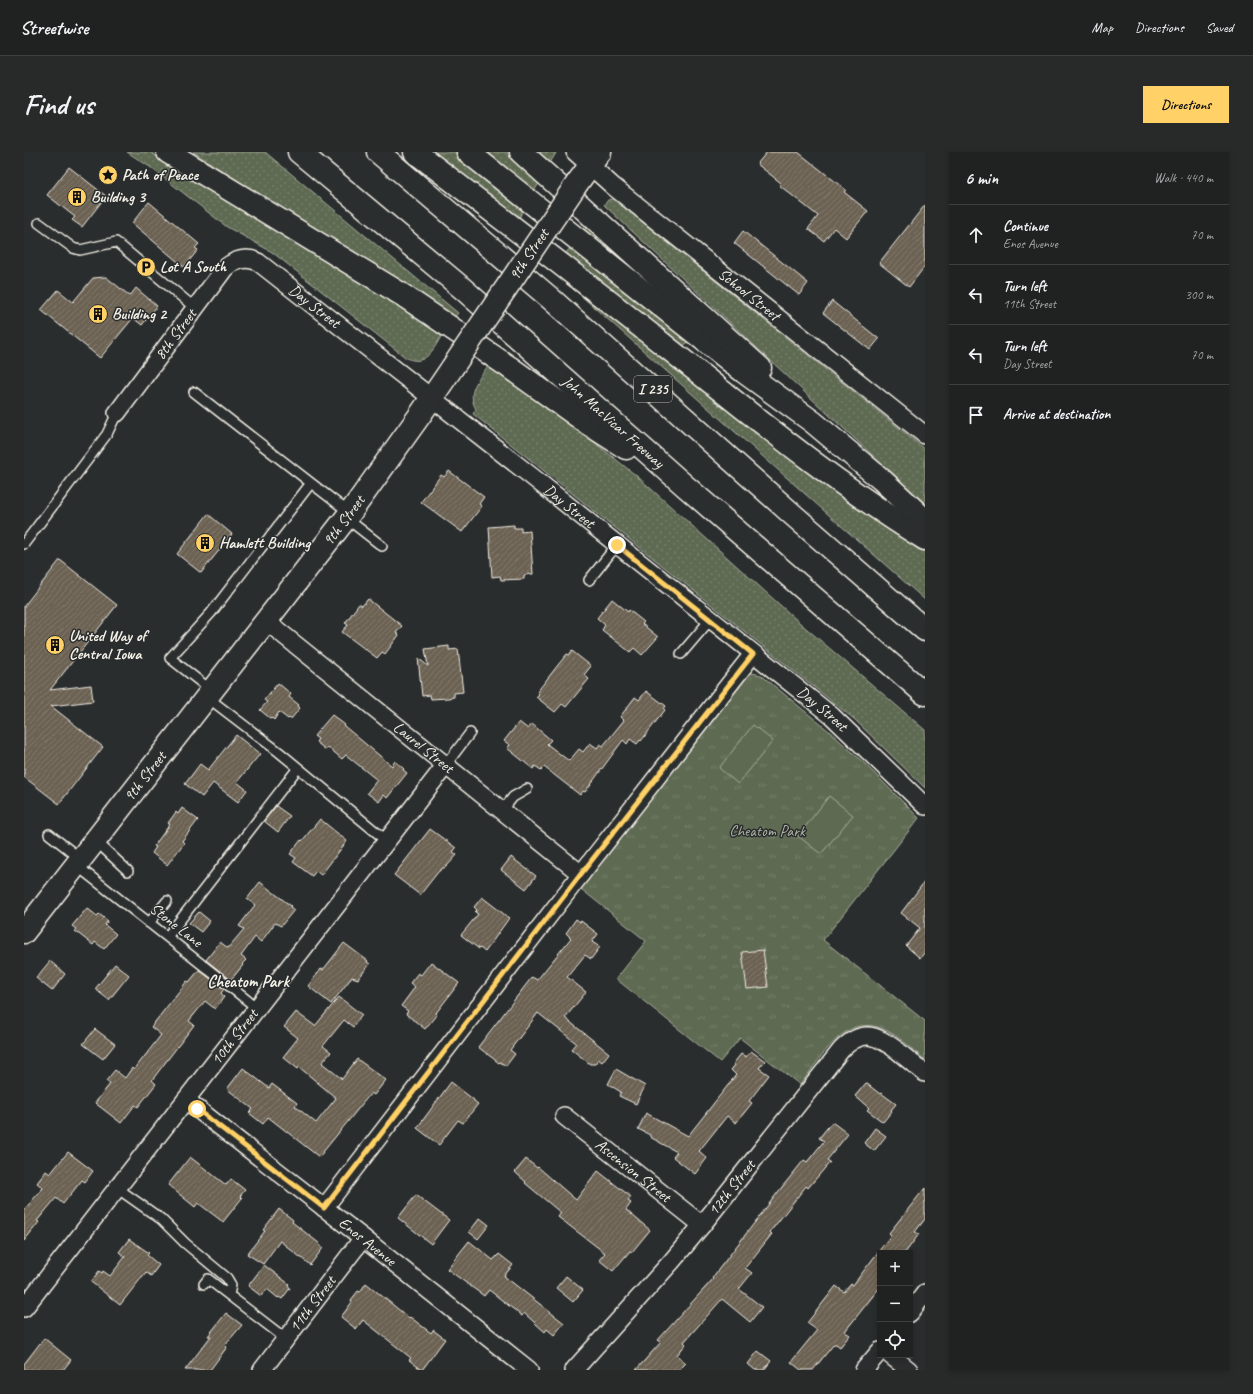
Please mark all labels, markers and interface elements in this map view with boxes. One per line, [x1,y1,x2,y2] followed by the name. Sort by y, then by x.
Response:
[20,16,88,40] text: Streetwise
[1092,19,1113,36] text: Map
[1135,19,1184,36] text: Directions
[1206,19,1233,36] text: Saved
[1143,86,1229,123] button: Directions
[24,87,94,122] text: Find us
[97,164,119,186] place icon: Path of Peace
[122,165,200,185] place label: Path of Peace
[965,168,998,189] text: 6 min
[1154,170,1213,186] text: Walk · 440 m
[66,186,88,208] building icon: Building 3
[91,187,147,207] place label: Building 3
[1003,217,1048,236] text: Continue
[504,223,554,284] street label: 9th Street
[965,224,987,246] icon: ahead
[1191,227,1213,243] text: 70 m
[1003,236,1058,252] text: Enos Avenue
[135,256,157,278] parking icon: Lot A South
[160,257,227,277] place label: Lot A South
[714,264,786,327] street label: School Street
[1003,277,1046,296] text: Turn left
[285,280,345,334] street label: Day Street
[965,284,987,306] icon: left
[1185,287,1213,303] text: 300 m
[1003,296,1056,312] text: 11th Street
[87,303,109,325] building icon: Building 2
[112,304,168,324] place label: Building 2
[150,304,202,364] street label: 8th Street
[1003,337,1046,356] text: Turn left
[965,344,987,366] icon: left
[1191,347,1213,363] text: 70 m
[1003,356,1052,372] text: Day Street
[557,371,669,474] street label: John MacVicar Freeway
[634,376,672,402] road number: I 235
[965,404,987,426] icon: arrive
[1003,405,1110,424] text: Arrive at destination
[540,480,600,534] street label: Day Street
[318,490,370,550] street label: 9th Street
[194,532,216,554] building icon: Hamlett Building
[219,533,312,553] place label: Hamlett Building
[608,536,626,554] route end
[69,626,150,664] place label: United Way of Central Iowa
[44,634,66,656] building icon: United Way of Central Iowa
[793,682,853,737] street label: Day Street
[389,717,459,779] street label: Laurel Street
[119,746,172,806] street label: 9th Street
[729,821,806,841] park label: Cheatom Park
[146,898,208,953] street label: Stone Lane
[207,971,290,992] district label: Cheatom Park
[206,1004,263,1069] street label: 10th Street
[188,1100,206,1118] route start
[591,1134,676,1208] street label: Ascension Street
[703,1155,761,1220] street label: 12th Street
[335,1213,401,1271] street label: Enos Avenue
[877,1250,913,1358] map controls
[877,1250,913,1286] button: +
[285,1271,341,1336] street label: 11th Street
[877,1286,913,1322] button: −
[877,1322,913,1358] button: locate

